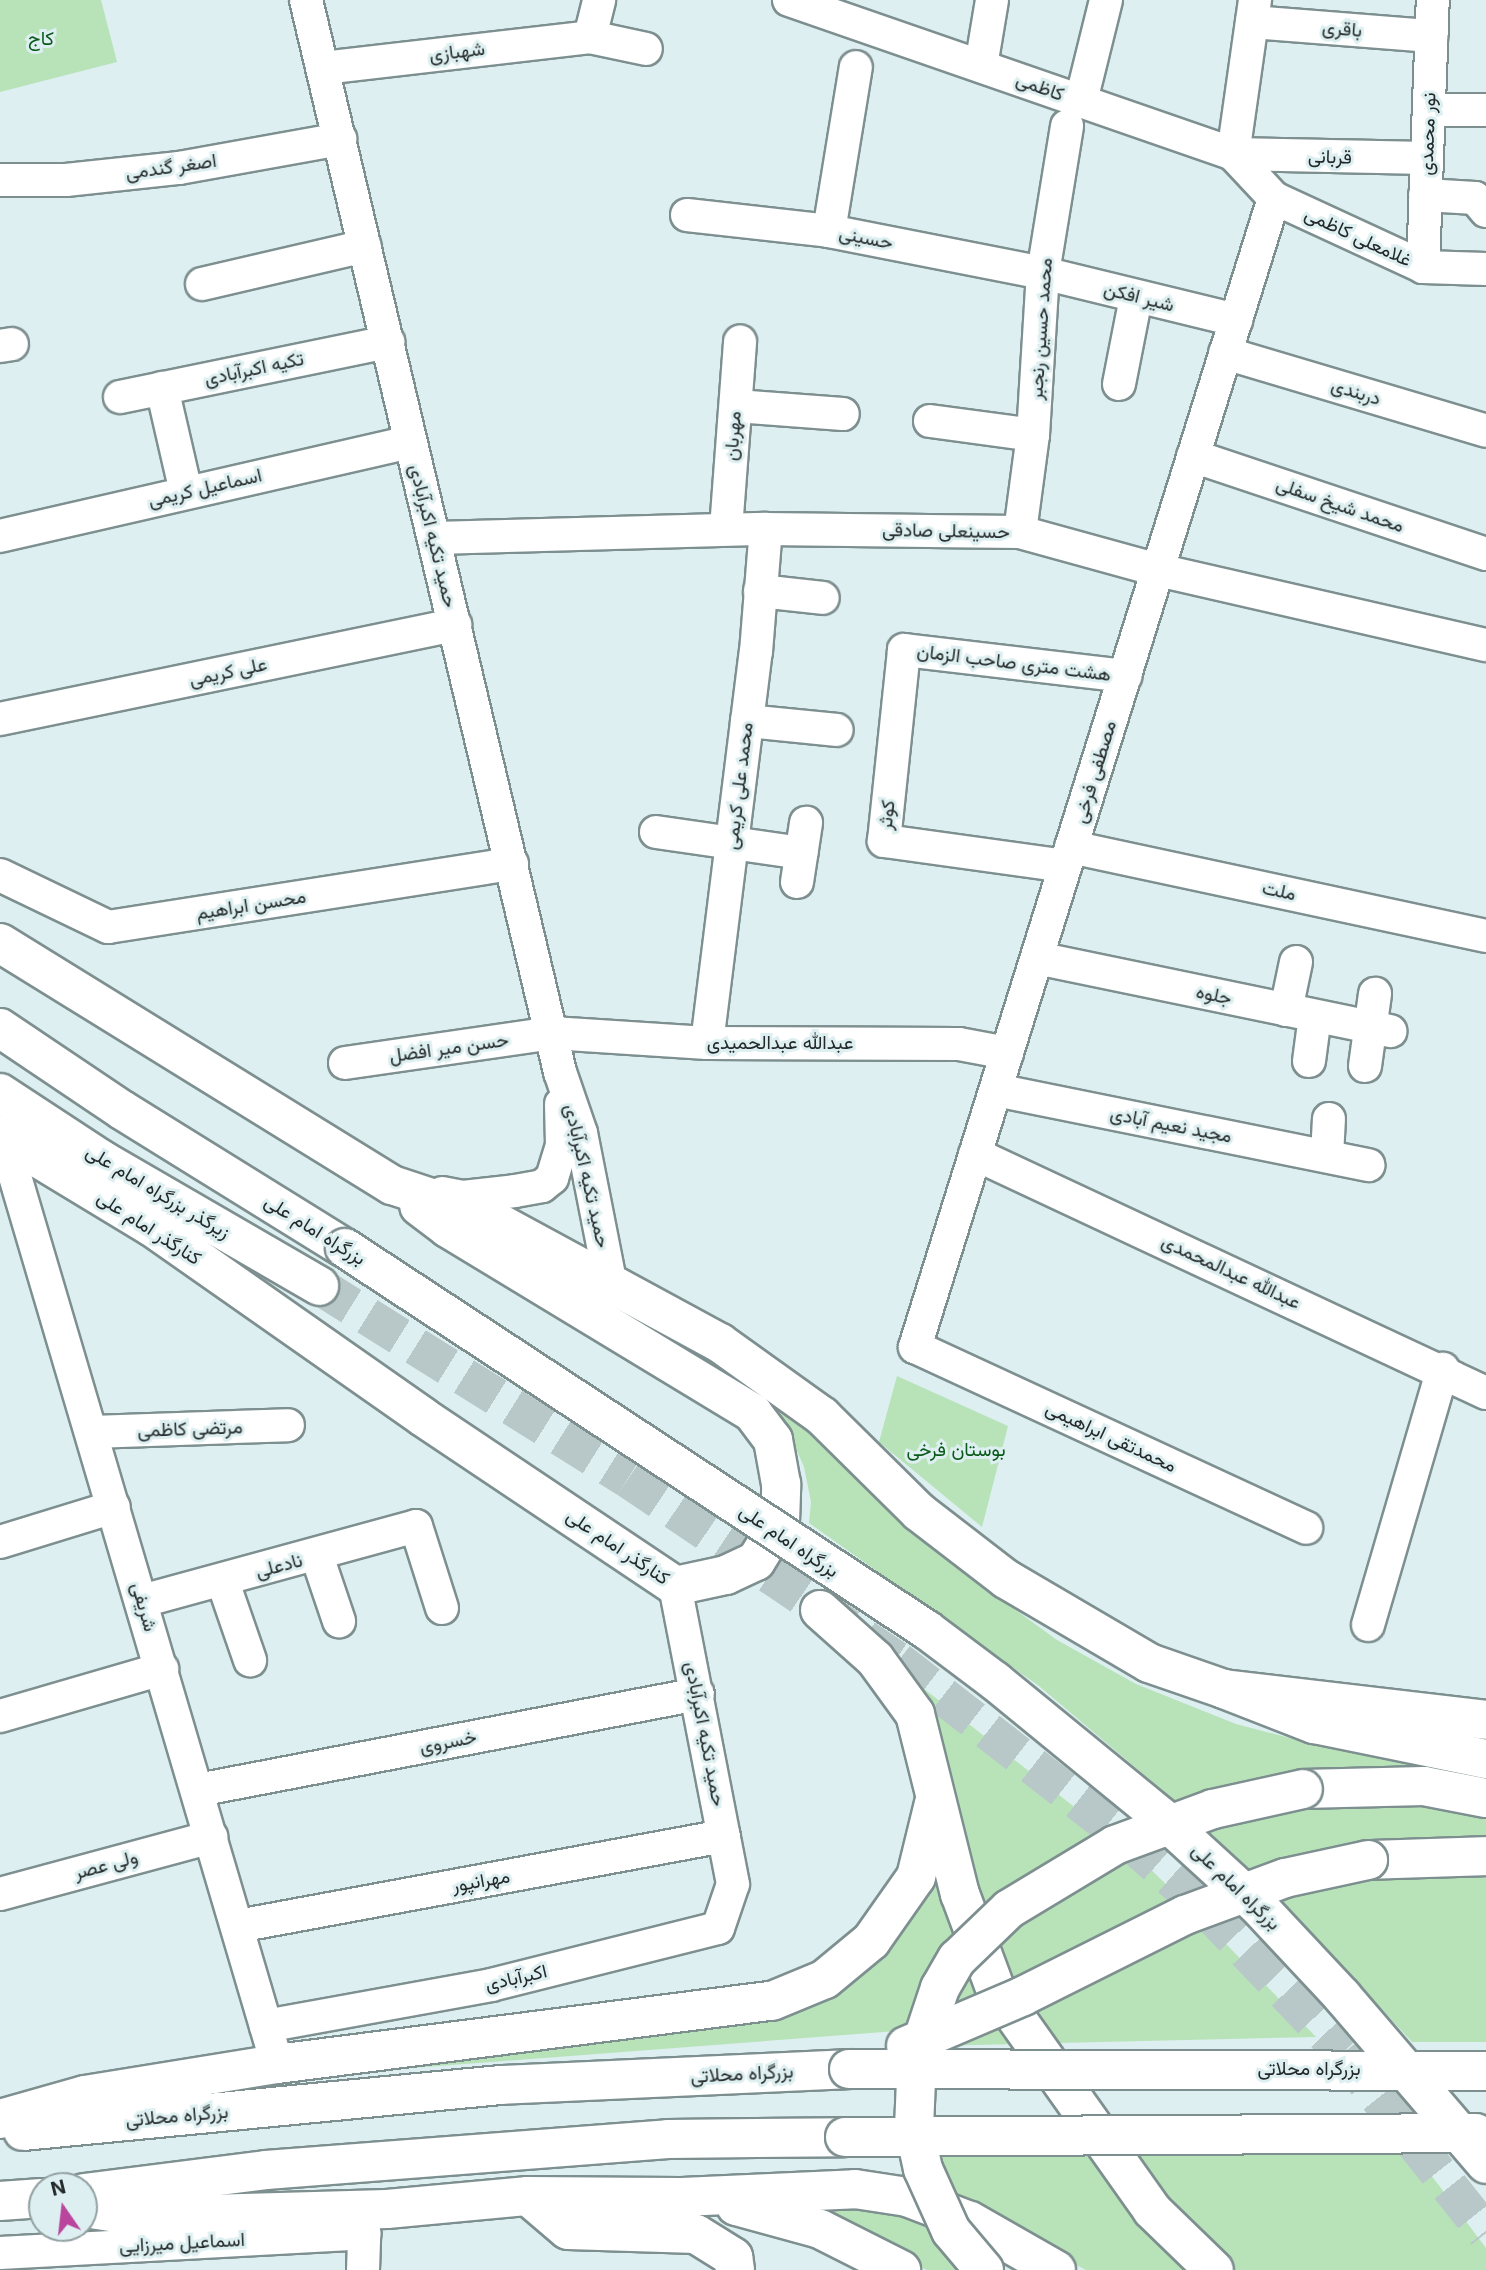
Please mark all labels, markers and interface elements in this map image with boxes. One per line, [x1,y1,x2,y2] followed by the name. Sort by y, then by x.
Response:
[1321,16,1363,42] street label: باقری
[28,28,54,50] park label: کاج
[428,37,486,67] street label: شهبازی
[1013,68,1067,106] street label: کاظمی
[1415,92,1441,176] street label: نور محمدی
[1308,145,1352,169] street label: قربانی
[124,149,218,185] street label: اصغر گندمی
[1301,202,1415,272] street label: غلامعلی کاظمی
[837,222,895,254] street label: حسینی
[1025,257,1057,401] street label: محمد حسین رنجبر
[1101,277,1177,317] street label: شیر افکن
[202,347,306,391] street label: تکیه اکبرآبادی
[1328,374,1384,410] street label: دربندی
[720,410,746,462] street label: مهربان
[404,462,462,610] street label: حمید تکیه اکبرآبادی
[146,464,264,512] street label: اسماعیل کریمی
[1273,472,1407,538] street label: محمد شیخ سفلی
[882,518,1010,544] street label: حسینعلی صادقی
[916,640,1112,686] street label: هشت متری صاحب الزمان
[187,653,269,691] street label: علی کریمی
[1069,718,1121,826] street label: مصطفی فرخی
[720,721,758,851] street label: محمد علی کریمی
[874,799,900,831] street label: کوثر
[1260,876,1298,906] street label: ملت
[195,885,307,925] street label: محسن ابراهیم
[1194,980,1234,1010] street label: جلوه
[388,1028,510,1068] street label: حسن میر افضل
[707,1032,853,1054] street label: عبدالله عبدالحمیدی
[559,1102,615,1250] street label: حمید تکیه اکبرآبادی
[1108,1102,1234,1148] street label: مجید نعیم آبادی
[82,1140,234,1244] street label: زیرگذر بزرگراه امام علی
[93,1186,205,1270] street label: کنارگذر امام علی
[260,1190,370,1270] street label: بزرگراه امام علی
[1158,1230,1304,1314] street label: عبدالله عبدالمحمدی
[1042,1397,1180,1477] street label: محمدتقی ابراهیمی
[137,1416,243,1442] street label: مرتضی کاظمی
[906,1439,1006,1461] park label: بوستان فرخی
[735,1499,843,1583] street label: بزرگراه امام علی
[562,1504,674,1590] street label: کنارگذر امام علی
[253,1549,305,1583] street label: نادعلی
[126,1580,162,1634] street label: شریفی
[680,1660,730,1808] street label: حمید تکیه اکبرآبادی
[418,1725,478,1759] street label: خسروی
[1187,1839,1285,1935] street label: بزرگراه امام علی
[72,1846,140,1884] street label: ولی عصر
[450,1865,512,1897] street label: مهرانپور
[483,1960,549,1996] street label: اکبرآبادی
[1257,2058,1361,2080] street label: بزرگراه محلاتی
[690,2060,794,2088] street label: بزرگراه محلاتی
[125,2100,229,2132] street label: بزرگراه محلاتی
[28,2172,98,2242] north arrow
[48,2175,68,2201] text: N
[119,2228,245,2258] street label: اسماعیل میرزایی

